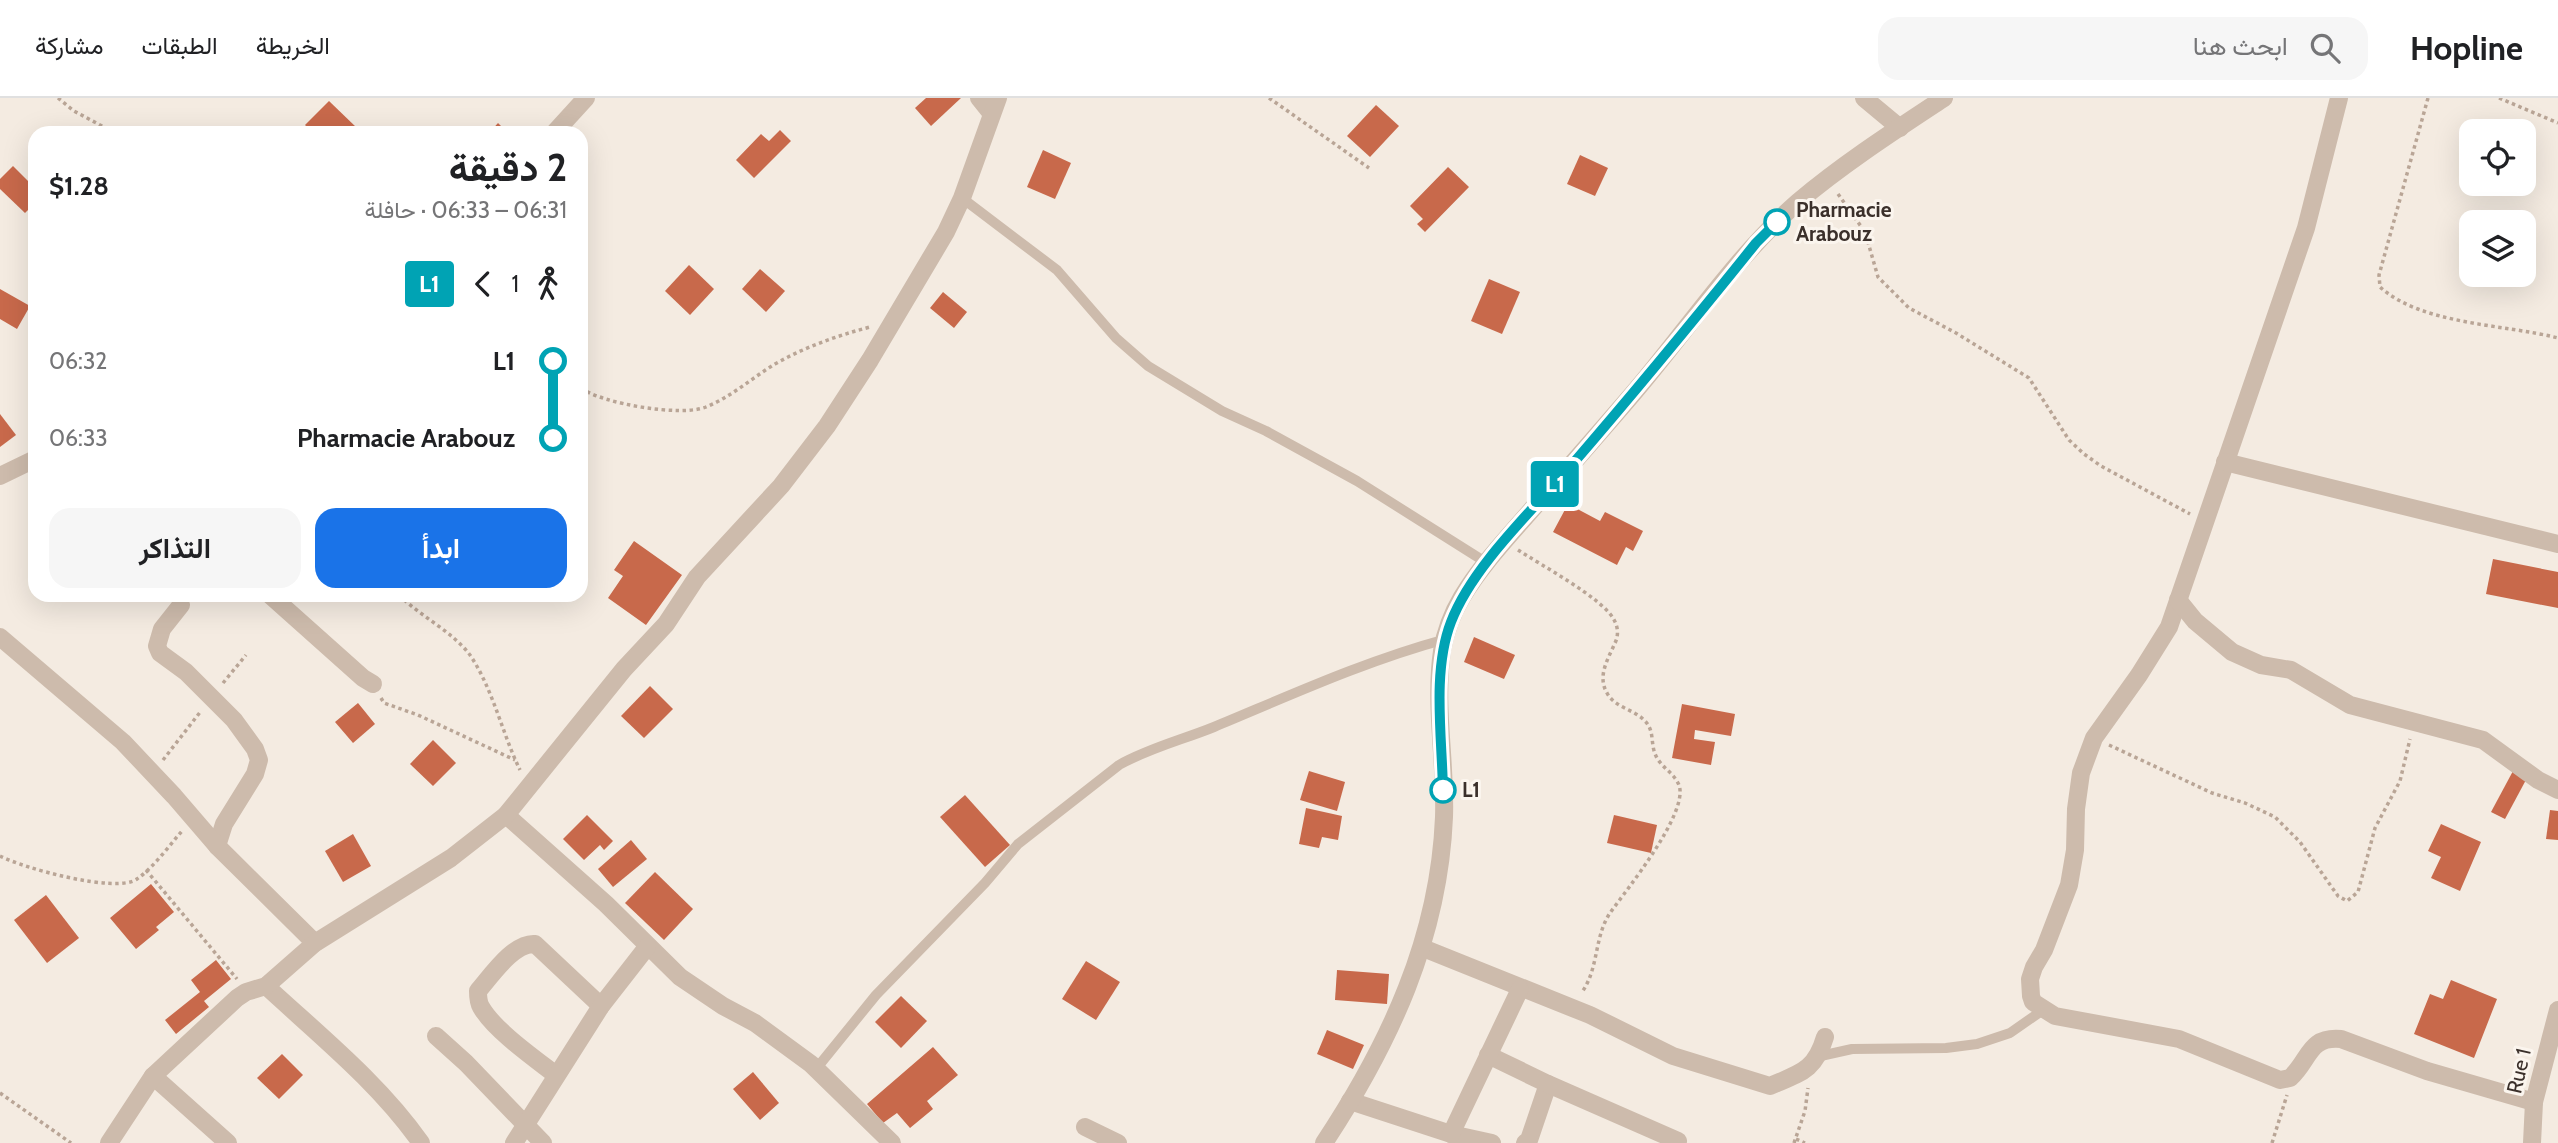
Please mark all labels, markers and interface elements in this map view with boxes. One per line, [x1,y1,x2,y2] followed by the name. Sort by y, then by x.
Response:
[1878,17,2368,80] search box
[2410,28,2523,68] text: Hopline
[2306,29,2344,67] icon: search
[2193,30,2288,62] text: ابحث هنا
[35,31,103,60] text: مشاركة
[141,31,218,60] text: الطبقات
[256,31,330,60] text: الخريطة
[2459,119,2536,287] map controls
[2459,119,2536,196] button: locate
[449,144,567,191] text: 2 دقيقة
[49,170,109,202] text: $1.28
[364,196,567,224] text: 06:31 – 06:33 · حافلة
[1796,197,1892,246] place label: Pharmacie Arabouz
[1764,209,1790,235] marker: Pharmacie Arabouz
[2459,210,2536,287] button: layers
[464,265,502,303] icon: back
[529,265,567,303] icon: walk
[419,269,440,298] text: L1
[512,270,519,298] text: 1
[493,345,515,377] text: L1
[49,347,107,375] text: 06:32
[297,422,515,454] text: Pharmacie Arabouz
[49,424,108,452] text: 06:33
[1524,461,1586,507] line badge: L1
[1545,469,1565,498] text: L1
[49,508,301,588] button: التذاكر
[315,508,567,588] button: ابدأ
[1430,777,1456,803] marker: L1
[1462,777,1480,802] place label: L1
[2501,1046,2536,1096] street label: Rue 1

